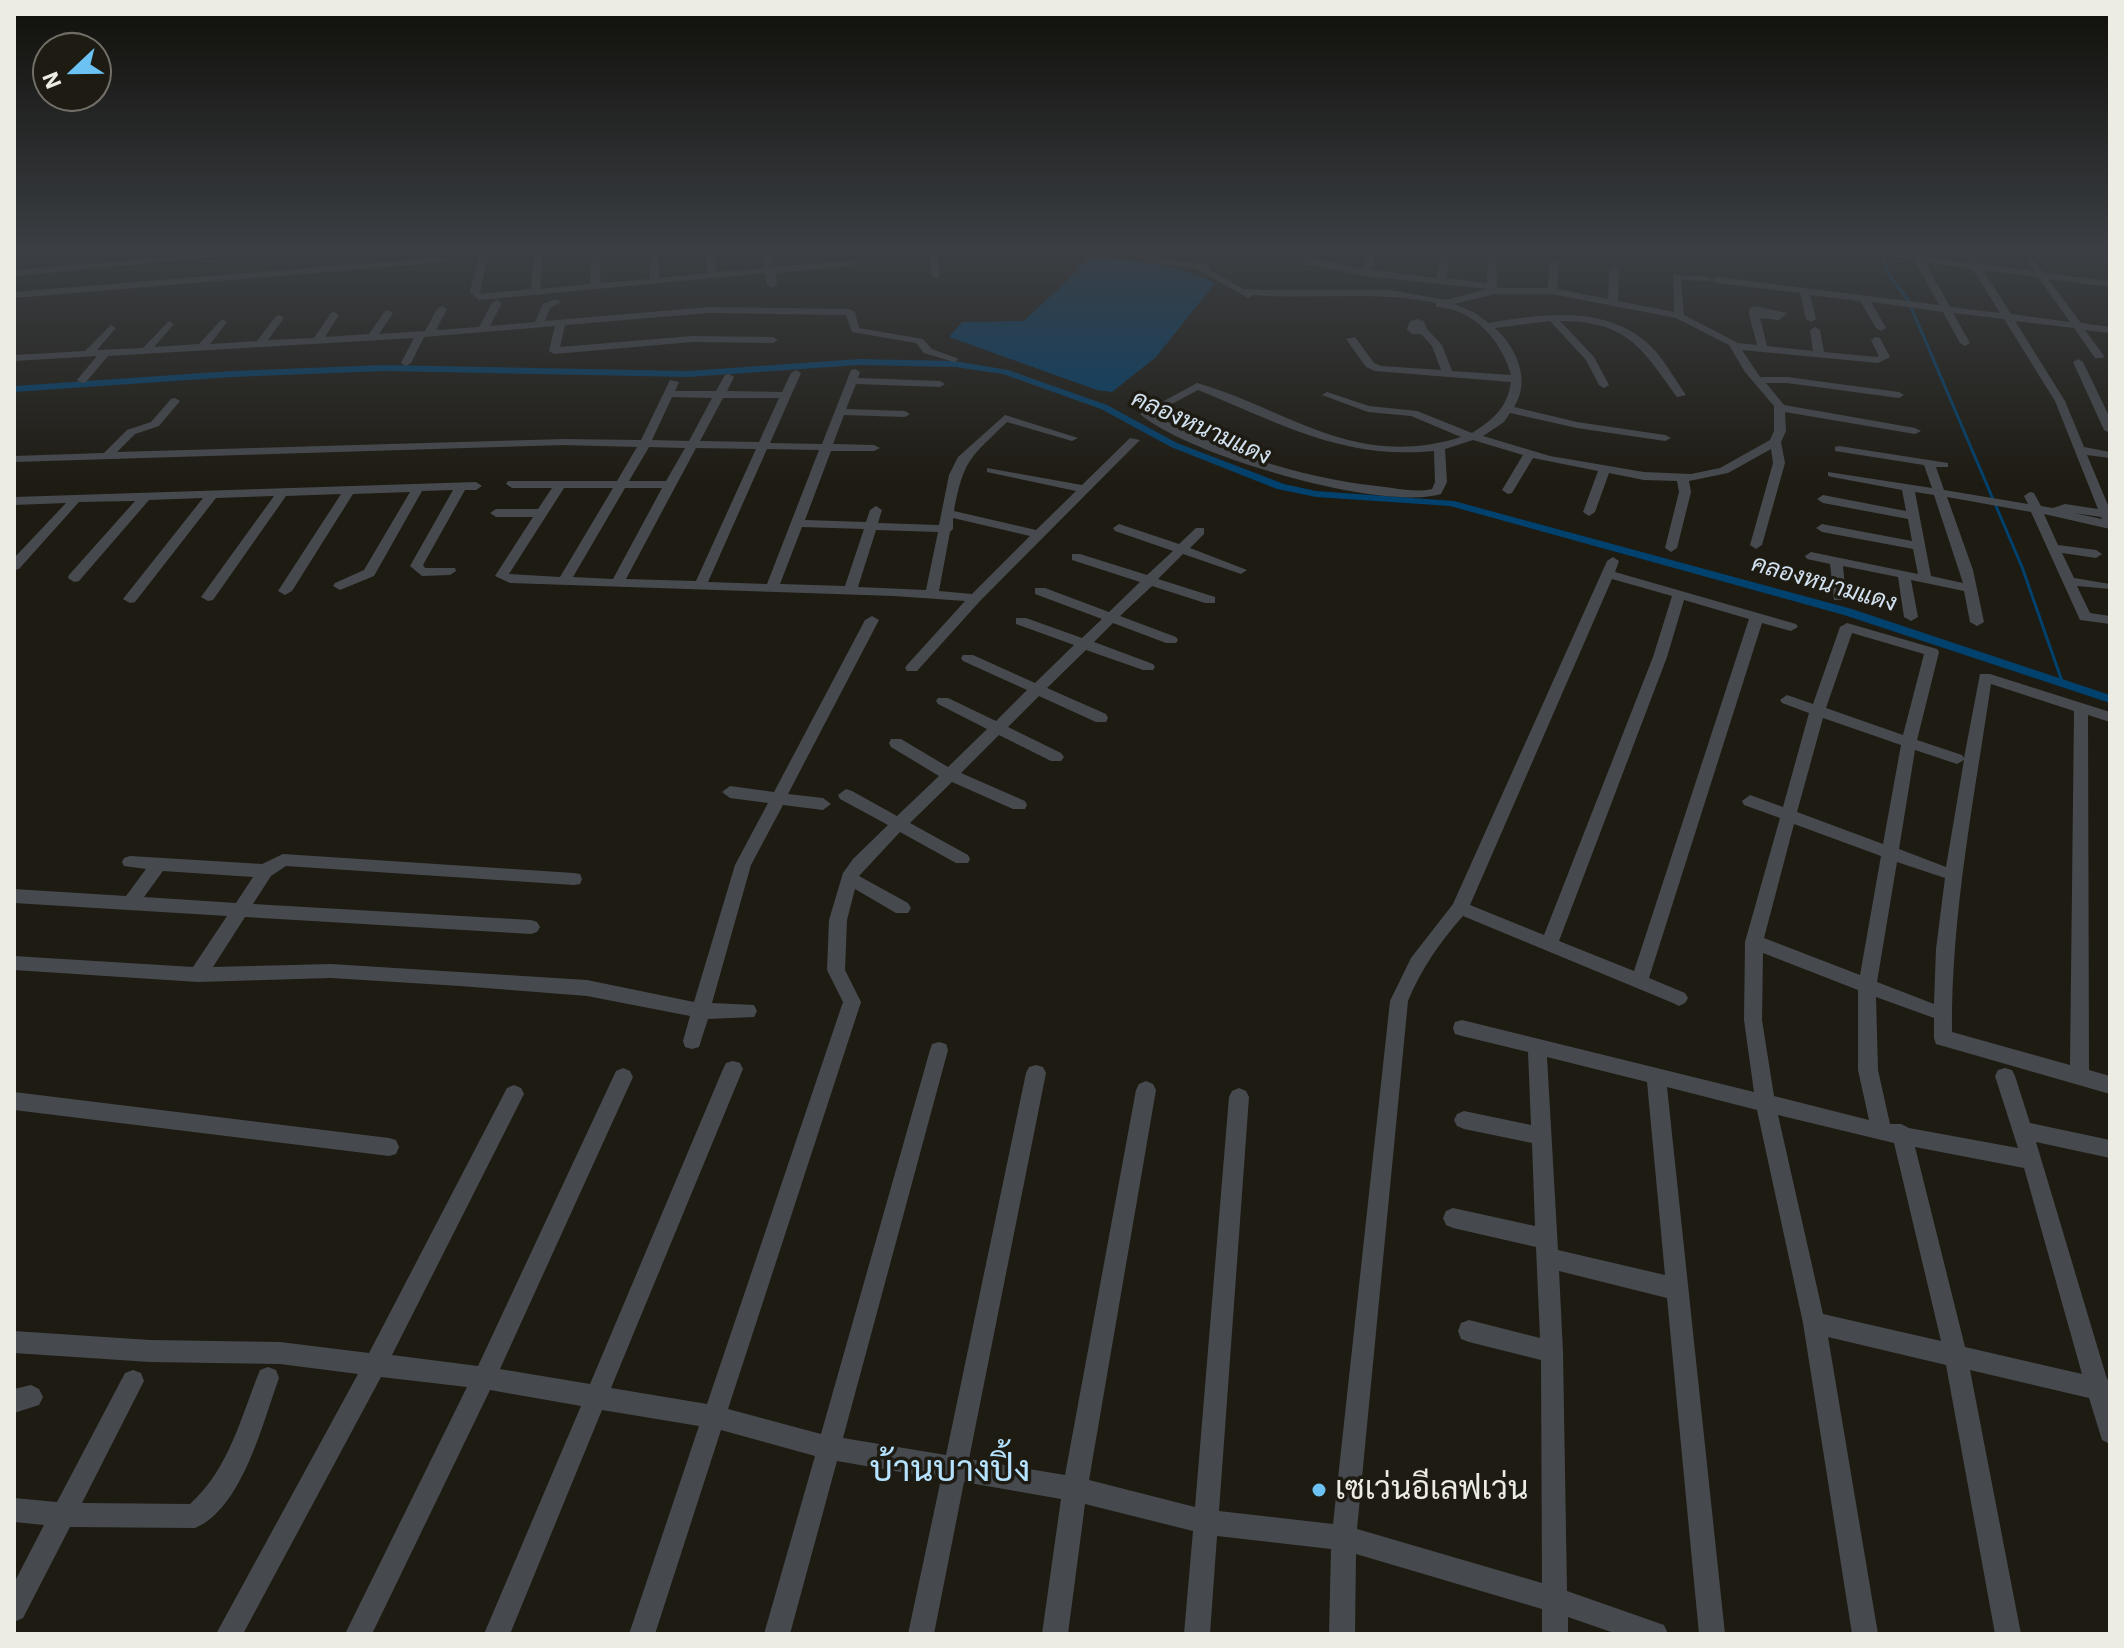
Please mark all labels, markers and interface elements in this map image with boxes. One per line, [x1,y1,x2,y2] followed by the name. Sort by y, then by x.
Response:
[32,32,112,112] north arrow
[35,68,68,93] text: N
[1127,384,1275,472] water label: คลองหนามแดง
[1748,550,1900,618] water label: คลองหนามแดง
[870,1449,1030,1493] district label: บ้านบางปิ้ง
[1335,1471,1528,1509] place label: เซเว่นอีเลฟเว่น
[1310,1481,1328,1499] marker: เซเว่นอีเลฟเว่น

